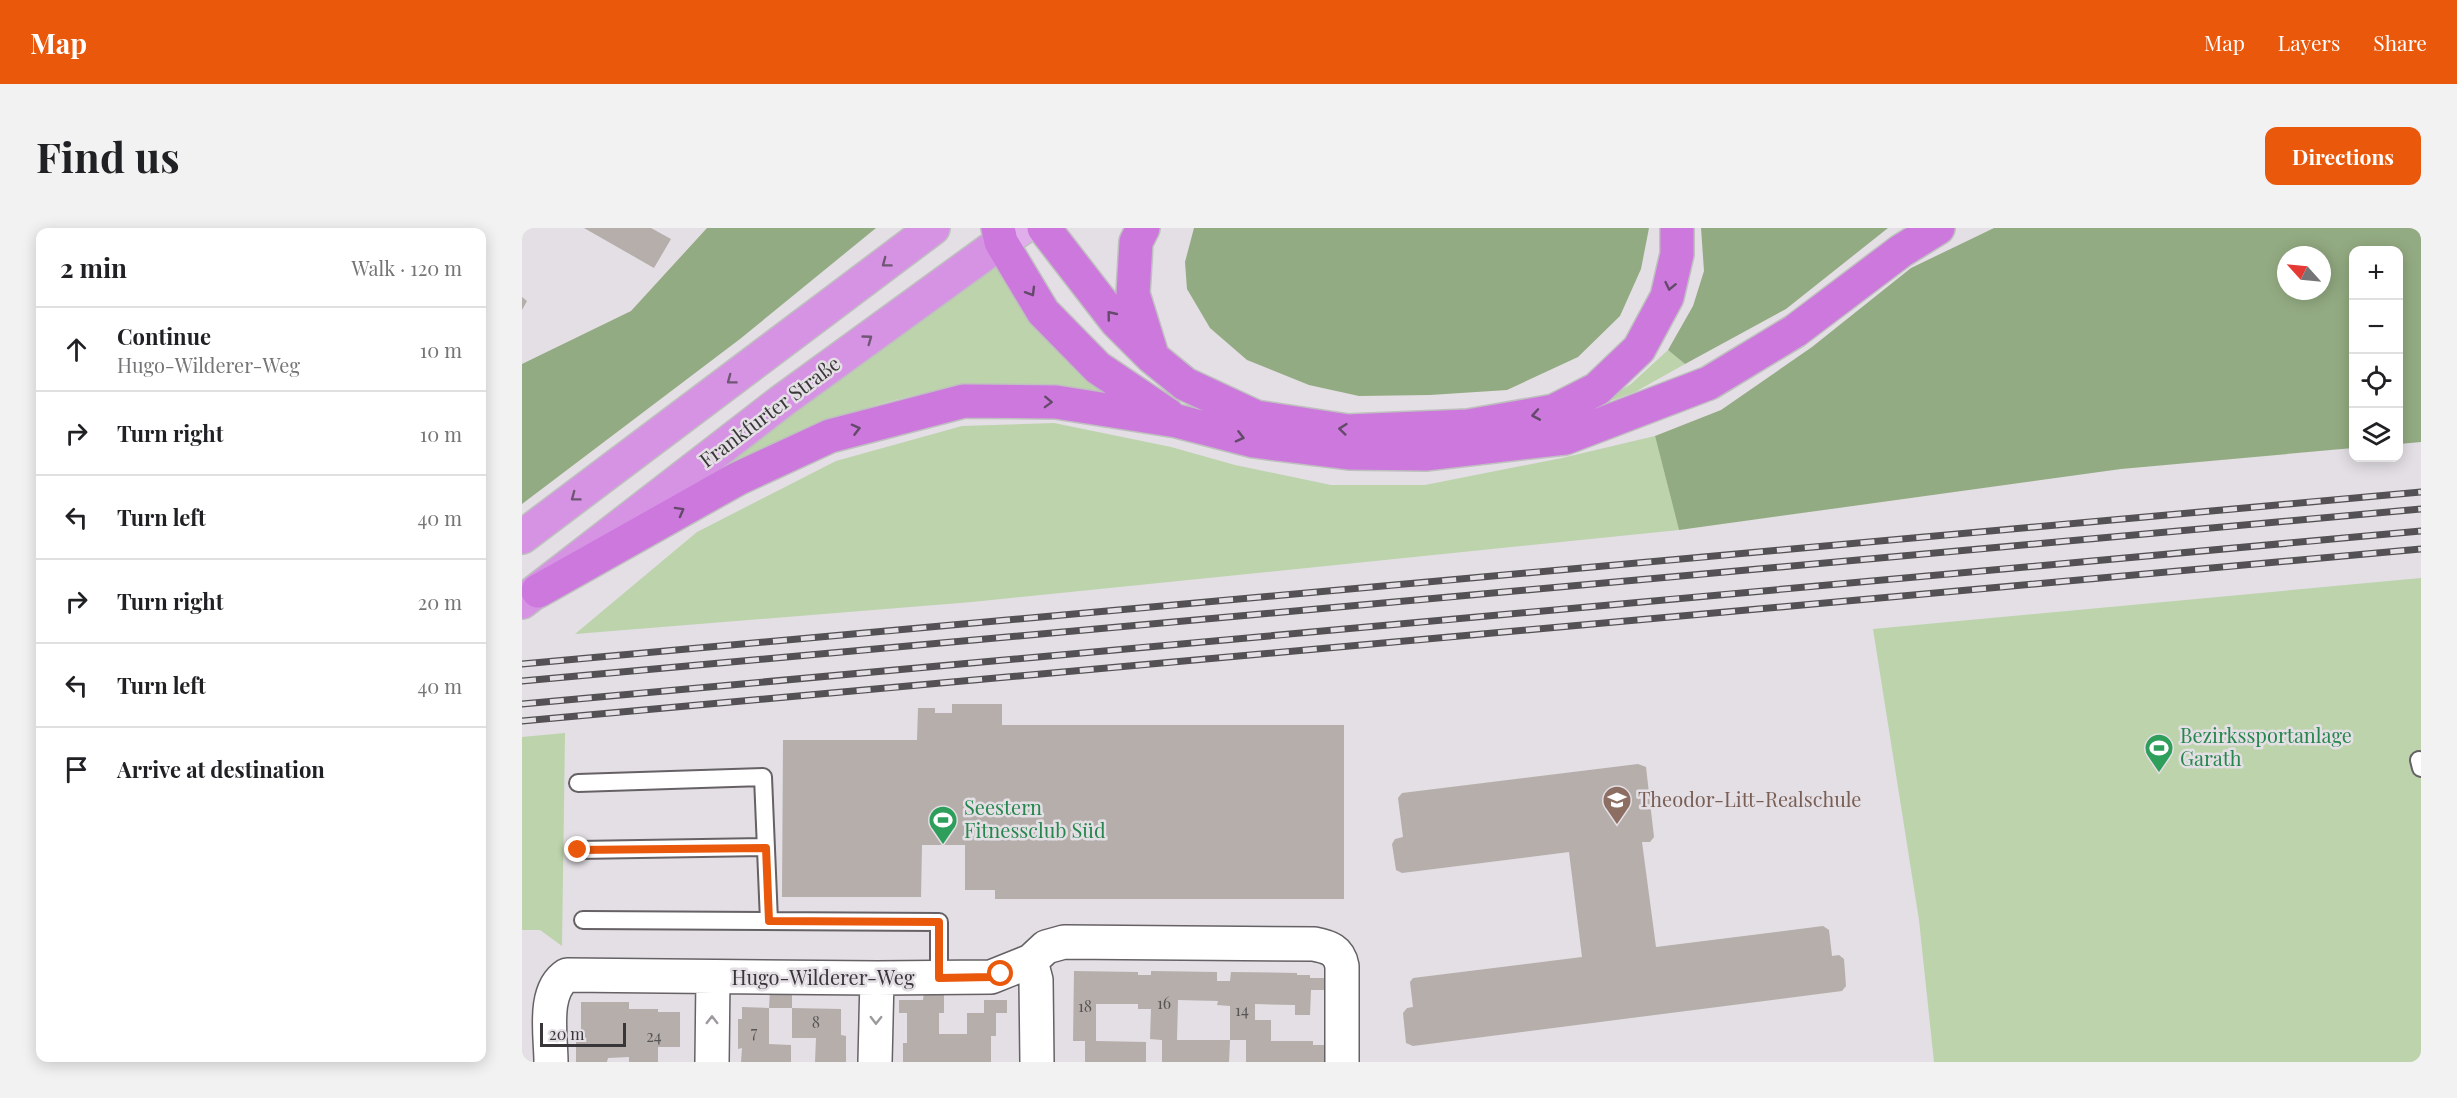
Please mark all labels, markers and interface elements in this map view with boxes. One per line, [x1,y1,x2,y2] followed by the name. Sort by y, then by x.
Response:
[30,24,87,61] text: Map
[2204,28,2245,56] text: Map
[2278,28,2340,56] text: Layers
[2373,28,2427,56] text: Share
[2265,127,2421,185] button: Directions
[36,128,180,184] text: Find us
[2277,246,2331,300] north arrow
[2349,246,2403,462] map controls
[2349,246,2403,300] button: +
[60,250,127,285] text: 2 min
[352,254,462,281] text: Walk · 120 m
[882,256,893,267] one-way arrow
[1664,280,1677,290] one-way arrow
[1023,286,1035,296] one-way arrow
[2349,300,2403,354] button: −
[1108,310,1119,321] one-way arrow
[117,321,211,351] text: Continue
[60,333,93,366] icon: ahead
[861,335,872,346] one-way arrow
[420,336,462,363] text: 10 m
[693,349,845,473] street label: Frankfurter Straße
[117,351,300,378] text: Hugo-Wilderer-Weg
[2349,354,2403,408] button: locate
[726,373,737,384] one-way arrow
[1043,396,1052,409] one-way arrow
[1532,408,1541,420] one-way arrow
[2349,408,2403,462] button: layers
[60,417,93,450] icon: right
[117,418,223,448] text: Turn right
[420,420,462,447] text: 10 m
[1338,423,1347,436] one-way arrow
[851,424,861,436] one-way arrow
[1234,429,1244,442] one-way arrow
[570,490,581,501] one-way arrow
[60,501,93,534] icon: left
[117,502,206,532] text: Turn left
[417,504,462,531] text: 40 m
[674,507,684,518] one-way arrow
[60,585,93,618] icon: right
[117,586,223,616] text: Turn right
[418,588,462,615] text: 20 m
[60,669,93,702] icon: left
[117,670,206,700] text: Turn left
[417,672,462,699] text: 40 m
[2180,721,2352,771] place label: Bezirkssportanlage Garath
[2143,732,2175,774] sports icon: Bezirkssportanlage Garath
[60,753,93,786] icon: arrive
[117,754,325,784] text: Arrive at destination
[1601,784,1633,826] school or university icon: Theodor-Litt-Realschule
[1638,785,1861,812] place label: Theodor-Litt-Realschule
[964,793,1106,843] place label: Seestern Fitnessclub Süd
[927,804,959,846] sports icon: Seestern Fitnessclub Süd
[564,836,590,862] route end
[987,960,1013,986] route start
[732,963,915,990] street label: Hugo-Wilderer-Weg
[1157,992,1171,1013] house number: 16
[1078,995,1092,1016] house number: 18
[1235,999,1249,1020] house number: 14
[812,1011,820,1032] house number: 8
[706,1015,718,1024] one-way arrow
[870,1016,882,1025] one-way arrow
[540,1020,626,1048] scale bar
[751,1021,758,1042] house number: 7
[549,1023,584,1044] text: 20 m
[646,1025,662,1046] house number: 24

